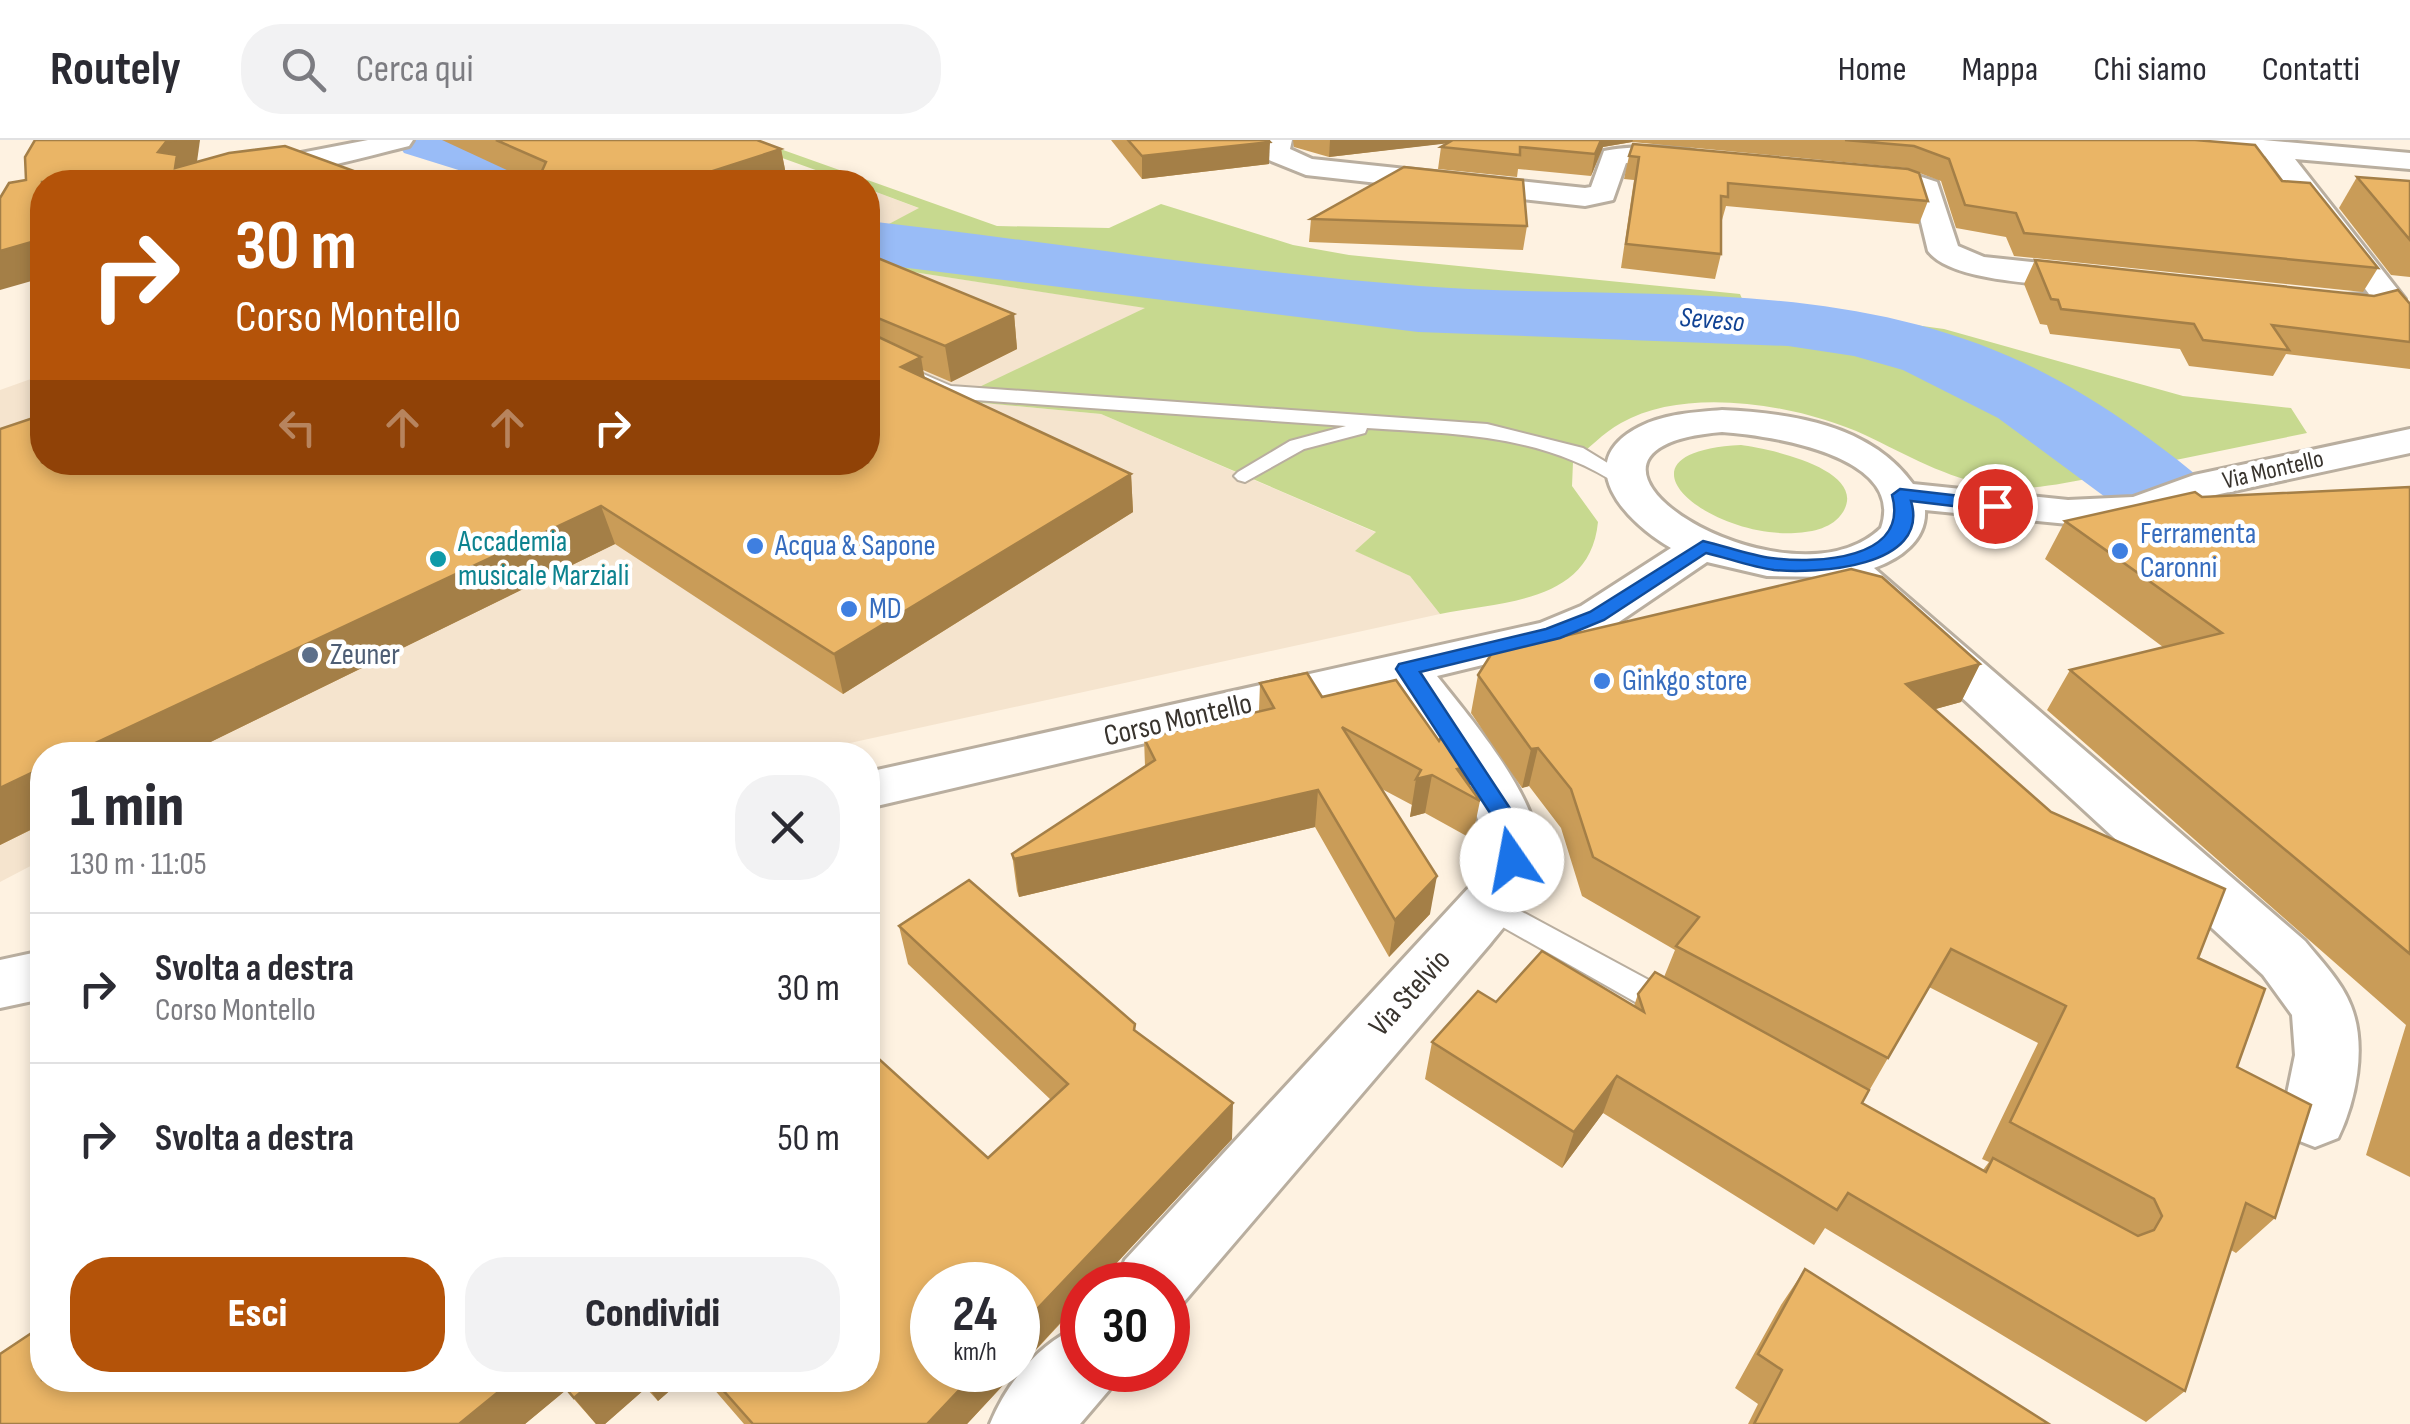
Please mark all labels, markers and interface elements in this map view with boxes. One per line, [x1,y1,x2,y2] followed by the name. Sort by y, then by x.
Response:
[241,24,941,114] search box
[50,41,181,98] text: Routely
[276,42,331,97] icon: search
[356,47,474,92] text: Cerca qui
[1838,48,1907,91] text: Home
[1962,48,2038,91] text: Mappa
[2093,48,2207,91] text: Chi siamo
[2262,48,2360,91] text: Contatti
[235,205,357,289] text: 30 m
[70,210,200,340] icon: right
[235,290,461,345] text: Corso Montello
[1678,301,1746,339] water label: Seveso
[270,400,325,455] icon: left
[375,400,430,455] icon: ahead
[480,400,535,455] icon: ahead
[585,400,640,455] icon: right
[2219,443,2327,497] street label: Via Montello
[1953,464,2038,549] pin
[1968,479,2023,534] icon: arrive
[2140,516,2256,586] place label: Ferramenta Caronni
[457,524,629,594] place label: Accademia musicale Marziali
[774,528,936,564] place label: Acqua & Sapone
[744,535,766,557] marker: Acqua & Sapone
[2109,540,2131,562] marker: Ferramenta Caronni
[427,548,449,570] marker: Accademia musicale Marziali
[869,591,902,627] place label: MD
[838,598,860,620] marker: MD
[330,637,400,673] place label: Zeuner
[299,644,321,666] marker: Zeuner
[1622,663,1748,699] place label: Ginkgo store
[1591,670,1613,692] marker: Ginkgo store
[1100,686,1256,754] street label: Corso Montello
[70,771,184,843] text: 1 min
[735,775,840,880] button: close
[1460,808,1564,912] position arrow
[70,845,207,884] text: 130 m · 11:05
[1362,942,1458,1044] street label: Via Stelvio
[155,946,354,991] text: Svolta a destra
[70,961,125,1016] icon: right
[777,966,840,1011] text: 30 m
[155,991,316,1030] text: Corso Montello
[70,1111,125,1166] icon: right
[155,1116,354,1161] text: Svolta a destra
[777,1116,840,1161] text: 50 m
[70,1257,445,1372] button: Esci
[465,1257,840,1372] button: Condividi
[1060,1262,1190,1392] speed limit sign: 30
[953,1285,997,1345] text: 24
[953,1337,997,1368] text: km/h

